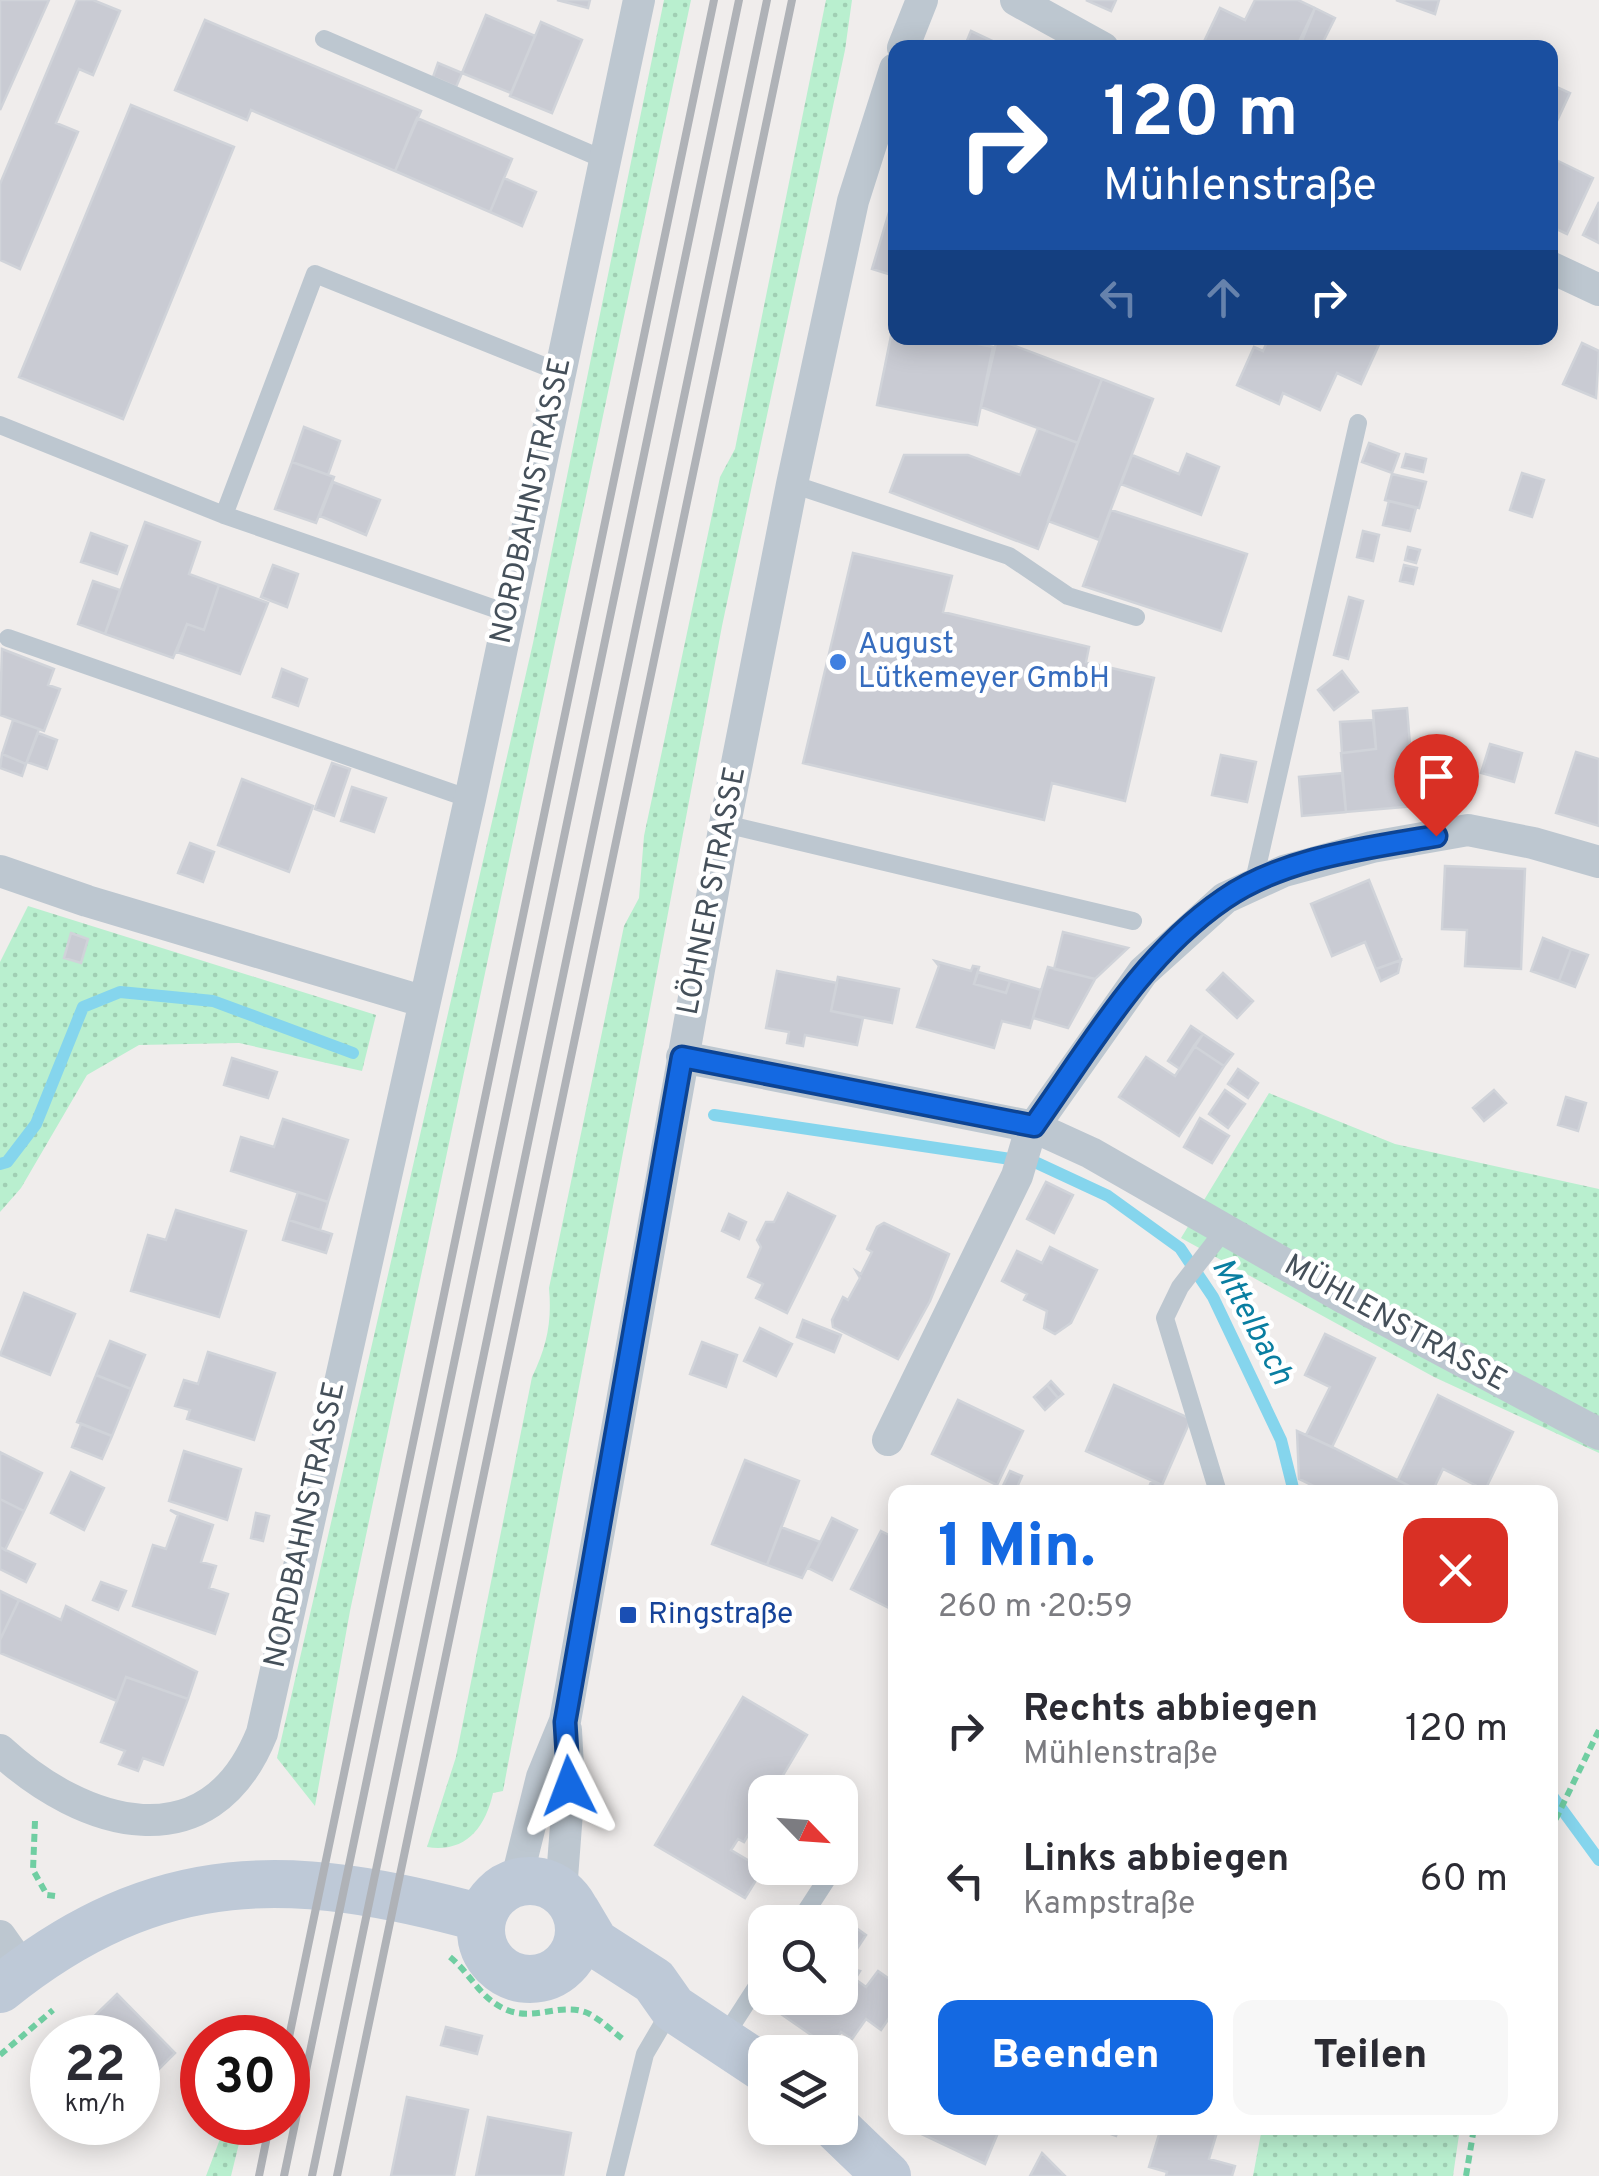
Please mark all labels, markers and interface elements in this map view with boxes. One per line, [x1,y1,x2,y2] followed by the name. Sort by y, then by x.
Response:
[1103,72,1299,161] text: 120 m
[938,80,1068,210] icon: right
[1103,159,1377,216] text: Mühlenstraße
[1091,270,1146,325] icon: left
[1196,270,1251,325] icon: ahead
[1301,270,1356,325] icon: right
[484,355,580,647] street label: NORDBAHNSTRASSE
[858,627,1110,698] place label: August Lütkemeyer GmbH
[827,651,849,673] marker: August Lütkemeyer GmbH
[1394,734,1479,837] pin
[1409,749,1464,804] icon: arrive
[669,763,755,1018] street label: LÖHNER STRASSE
[1277,1246,1514,1401] street label: MÜHLENSTRASSE
[1201,1252,1301,1393] water label: Mttelbach
[258,1379,354,1671] street label: NORDBAHNSTRASSE
[938,1512,1096,1588] text: 1 Min.
[1403,1518,1508,1623] button: close
[938,1588,1133,1628] text: 260 m · 20:59
[648,1597,793,1634] place label: Ringstraße
[617,1604,639,1626] marker: Ringstraße
[1023,1686,1318,1735] text: Rechts abbiegen
[938,1703,993,1758] icon: right
[1405,1706,1508,1755] text: 120 m
[517,1734,621,1838] position arrow
[1023,1735,1218,1775] text: Mühlenstraße
[748,1775,858,1885] north arrow
[748,1775,858,2145] map controls
[1023,1836,1289,1885] text: Links abbiegen
[938,1853,993,1908] icon: left
[1420,1856,1508,1905] text: 60 m
[1023,1885,1195,1925] text: Kampstraße
[748,1905,858,2015] button: search
[938,2000,1213,2115] button: Beenden
[1233,2000,1508,2115] button: Teilen
[180,2015,310,2145] speed limit sign: 30
[748,2035,858,2145] button: layers
[64,2036,126,2099] text: 22
[65,2089,125,2121] text: km/h

